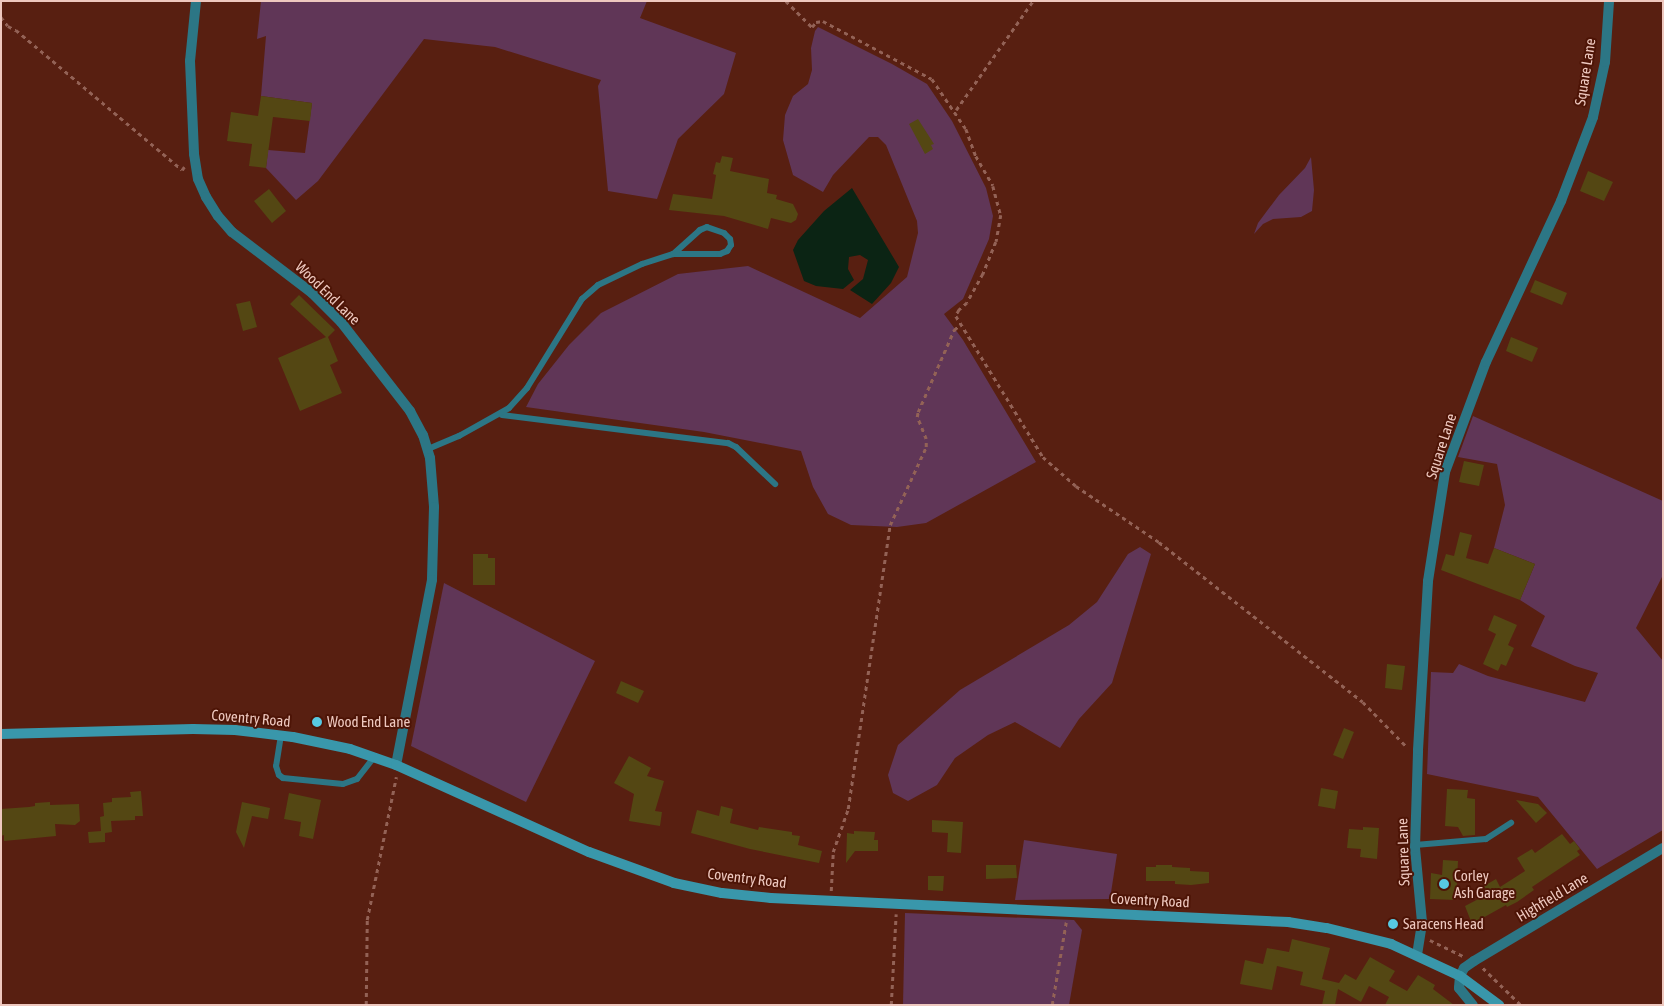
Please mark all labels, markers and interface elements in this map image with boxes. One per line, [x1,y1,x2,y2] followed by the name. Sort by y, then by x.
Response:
[1571,37,1599,107] street label: Square Lane
[292,258,364,328] street label: Wood End Lane
[1422,411,1460,481] street label: Square Lane
[211,706,291,730] street label: Coventry Road
[327,713,410,731] place label: Wood End Lane
[311,716,323,728] marker: Wood End Lane
[1393,818,1413,886] street label: Square Lane
[707,864,787,892] street label: Coventry Road
[1454,866,1515,901] place label: Corley Ash Garage
[1513,869,1591,925] street label: Highfield Lane
[1438,878,1450,890] marker: Corley Ash Garage
[1110,889,1190,911] street label: Coventry Road
[1403,915,1484,933] place label: Saracens Head
[1387,918,1399,930] marker: Saracens Head

